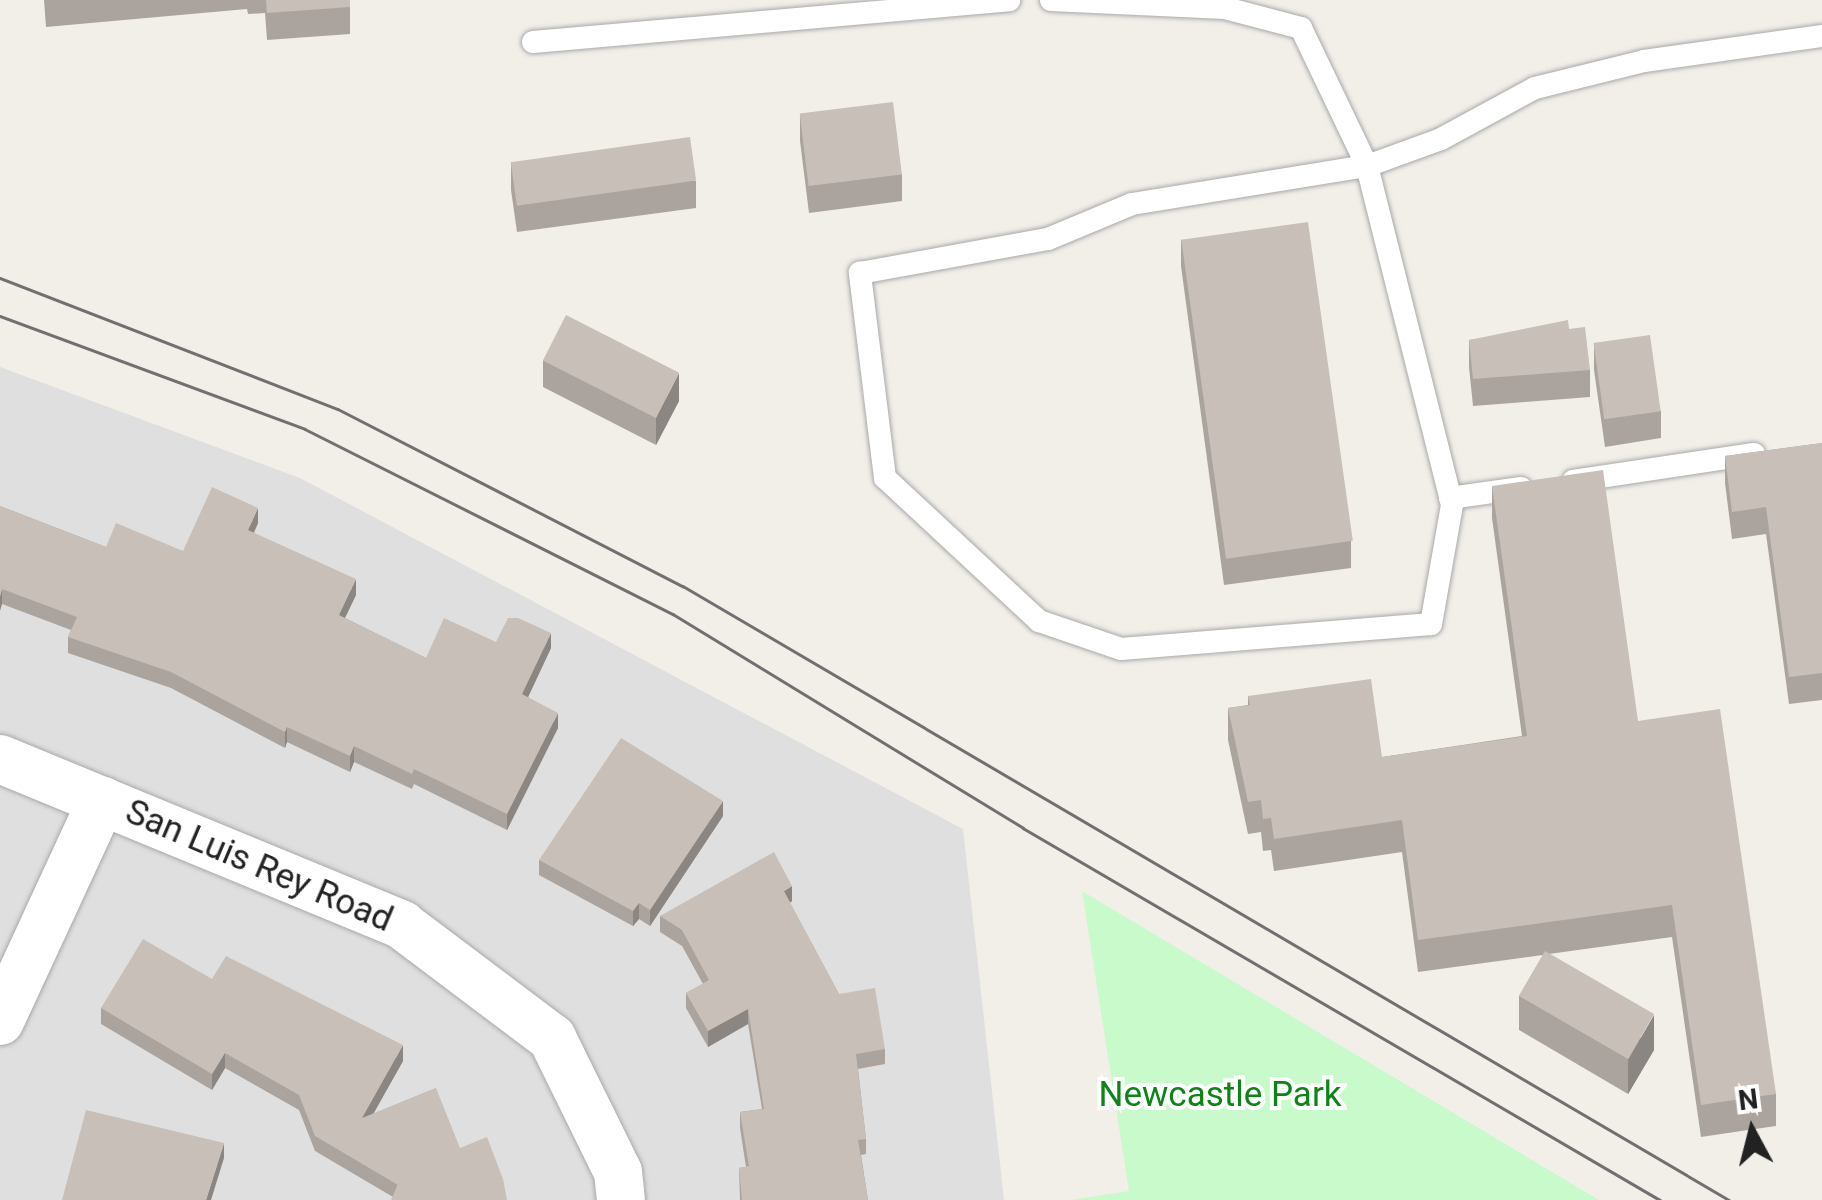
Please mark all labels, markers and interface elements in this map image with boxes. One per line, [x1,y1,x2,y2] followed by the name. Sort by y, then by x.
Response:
[119,791,399,941] street label: San Luis Rey Road
[1099,1074,1341,1116] park label: Newcastle Park
[1702,1080,1802,1180] north arrow
[1736,1082,1760,1117] text: N

